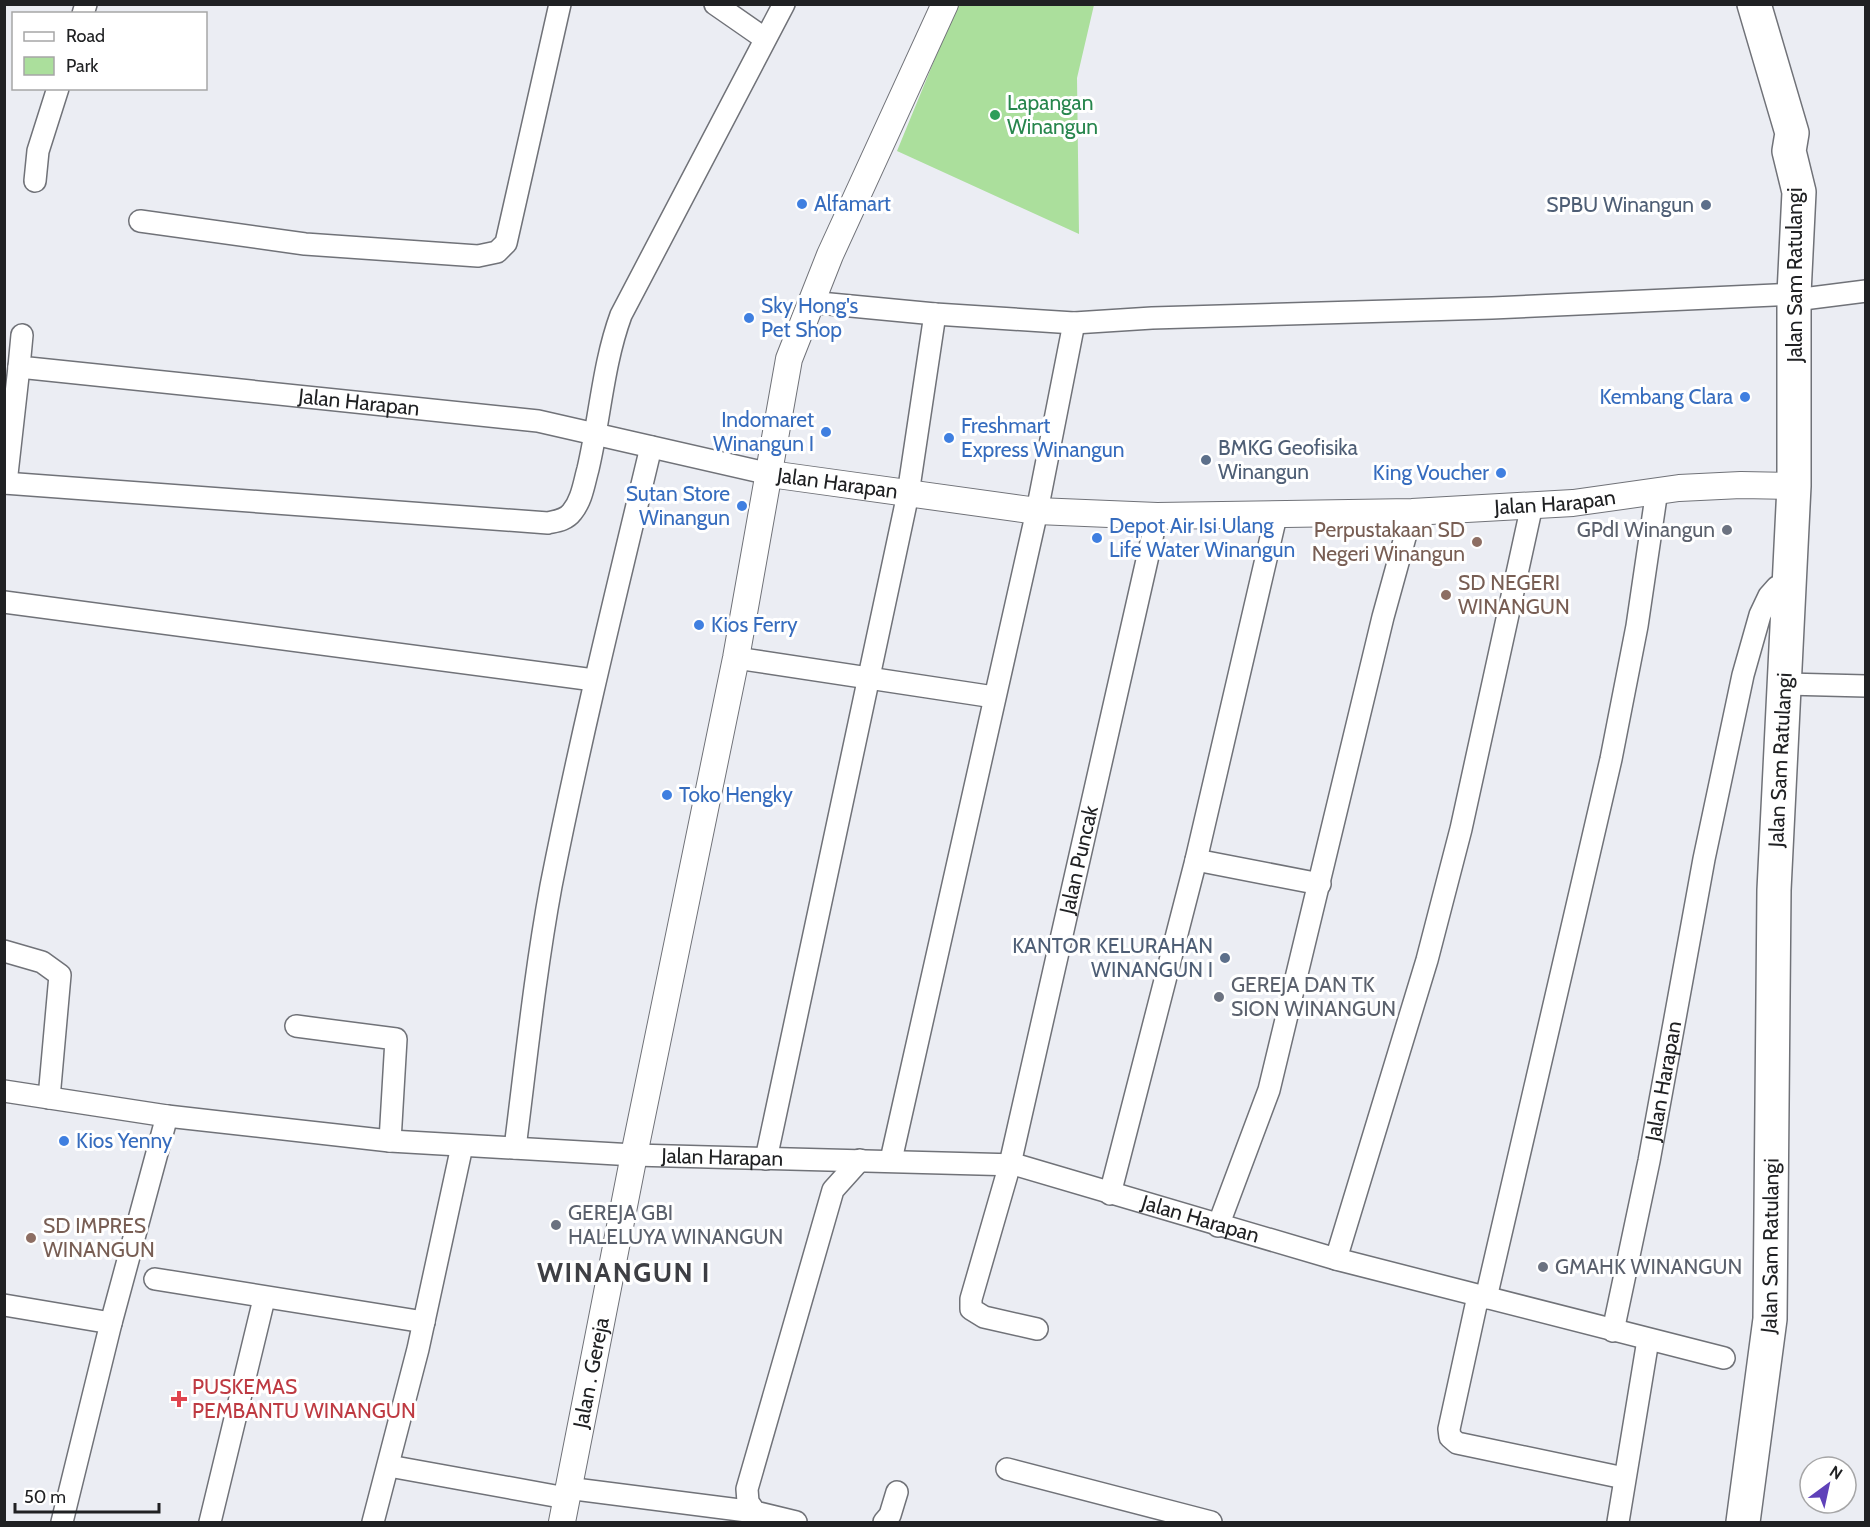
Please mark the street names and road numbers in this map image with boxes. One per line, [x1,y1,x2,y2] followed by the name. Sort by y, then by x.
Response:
[1782,188,1807,363] street label: Jalan Sam Ratulangi
[296,383,421,421] street label: Jalan Harapan
[774,462,899,504] street label: Jalan Harapan
[1493,484,1617,519] street label: Jalan Harapan
[1763,672,1797,849] street label: Jalan Sam Ratulangi
[1054,803,1103,917] street label: Jalan Puncak
[1640,1019,1686,1144] street label: Jalan Harapan
[660,1143,783,1171] street label: Jalan Harapan
[1755,1158,1783,1336] street label: Jalan Sam Ratulangi
[1138,1189,1262,1248] street label: Jalan Harapan
[567,1315,614,1431] street label: Jalan . Gereja

